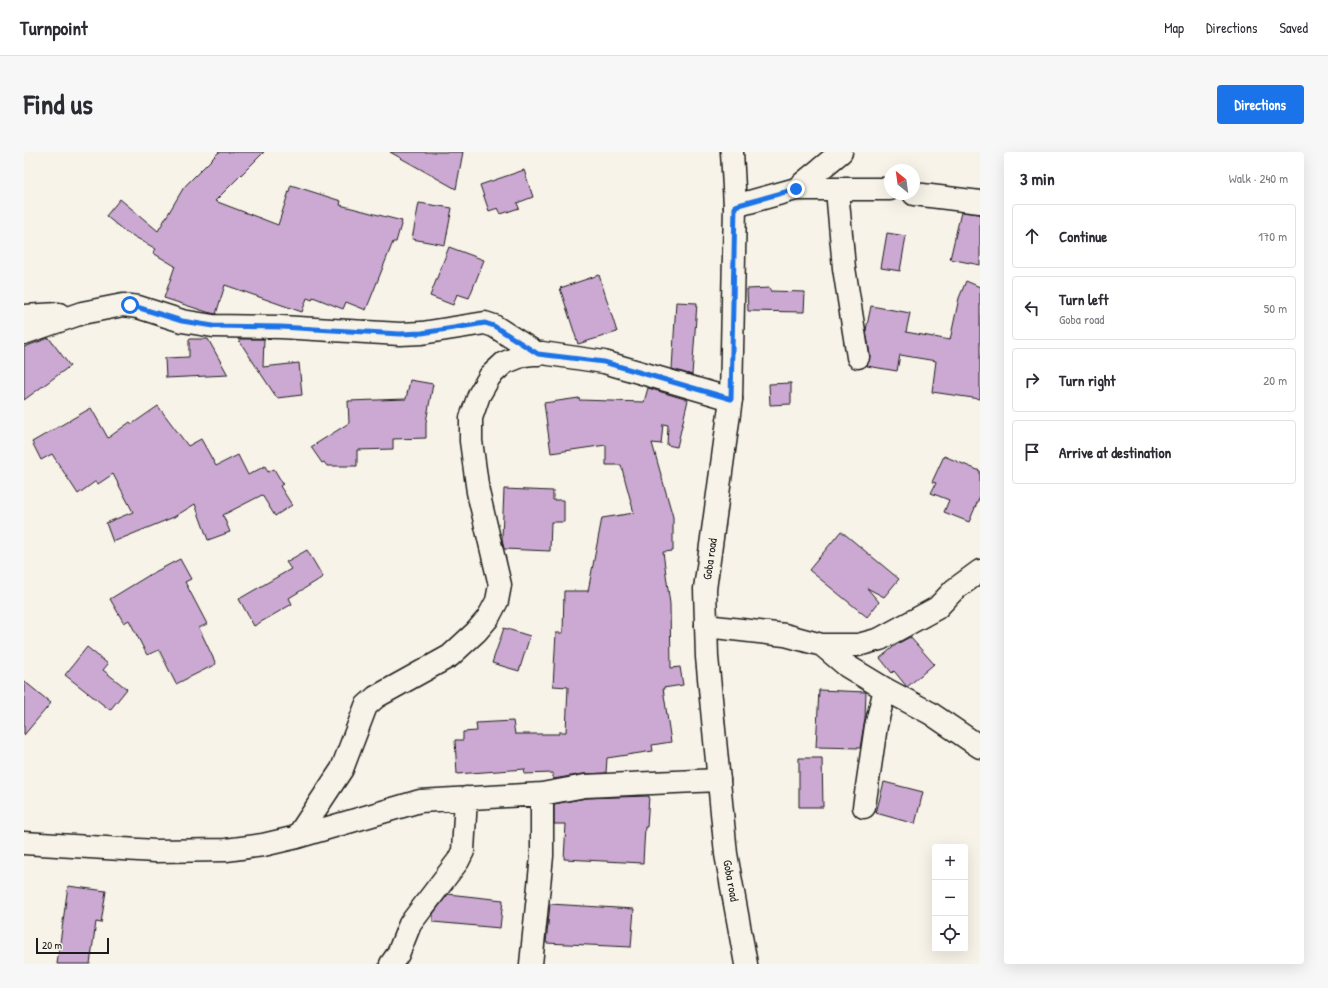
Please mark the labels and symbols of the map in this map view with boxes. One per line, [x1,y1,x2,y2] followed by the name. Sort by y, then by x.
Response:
[884,164,920,200] north arrow
[787,180,805,198] route end
[121,296,139,314] route start
[698,537,721,581] street label: Goba road
[719,858,744,903] street label: Goba road
[36,936,109,955] scale bar

